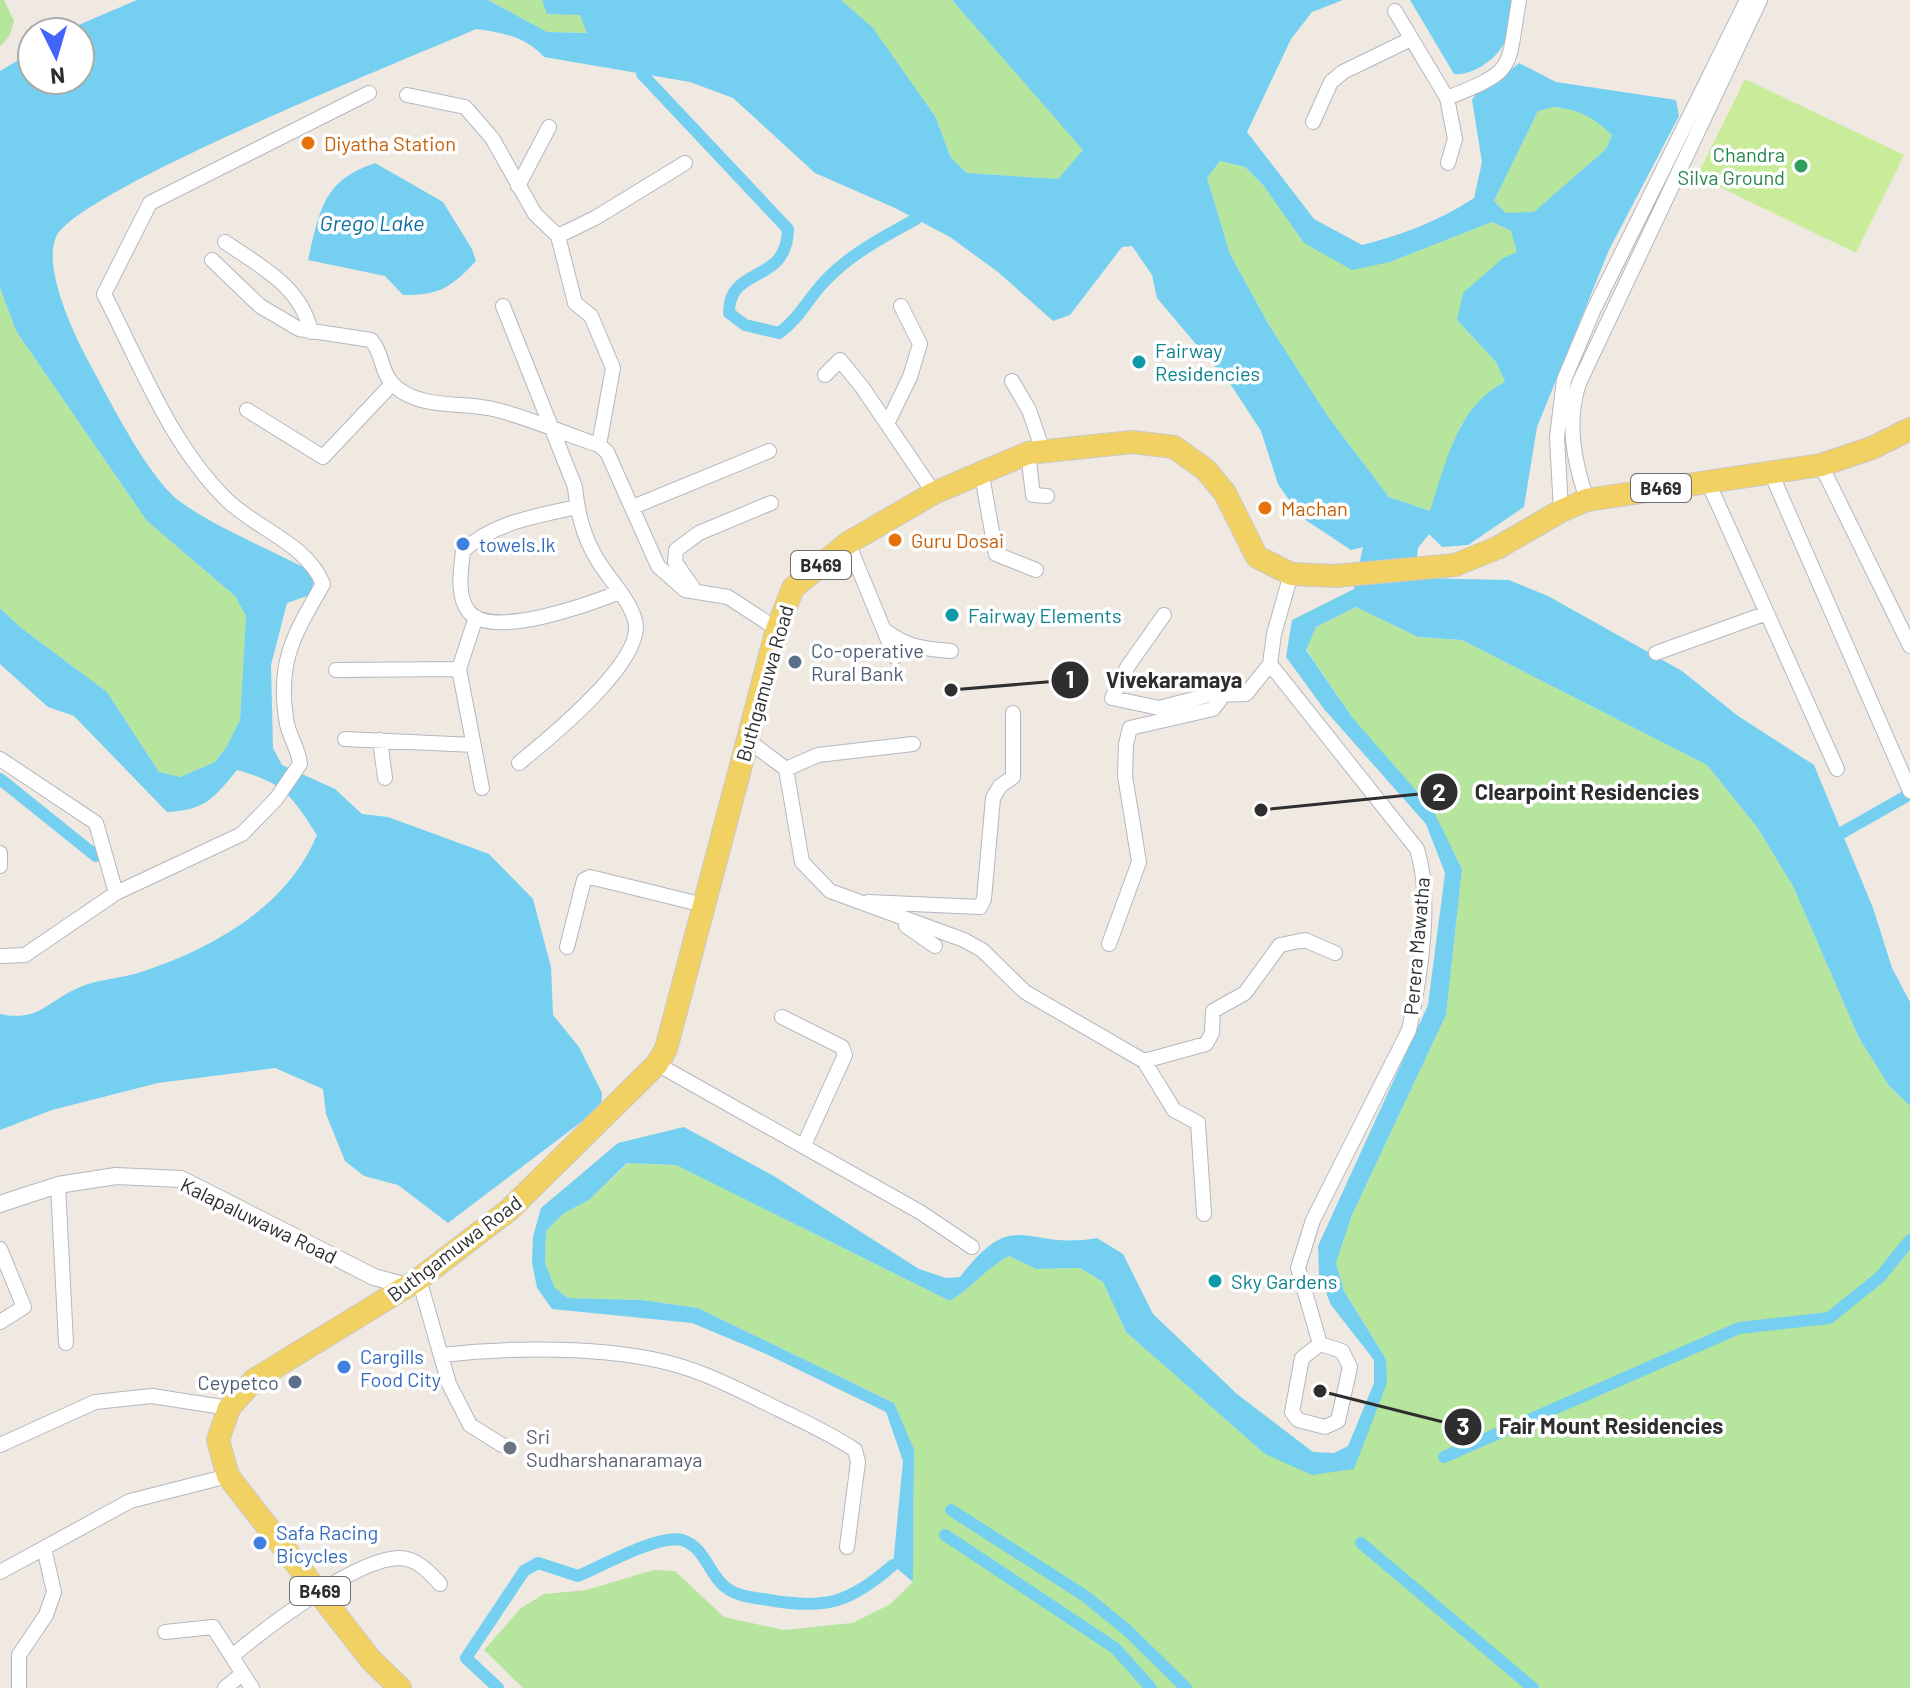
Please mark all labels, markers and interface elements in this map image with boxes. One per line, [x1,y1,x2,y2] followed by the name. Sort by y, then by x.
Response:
[16,16,96,96] north arrow
[49,63,66,91] text: N
[324,131,456,155] place label: Diyatha Station
[299,134,317,152] marker: Diyatha Station
[1678,142,1785,189] place label: Chandra Silva Ground
[1792,157,1810,175] marker: Chandra Silva Ground
[320,209,424,235] water label: Grego Lake
[1155,338,1260,385] place label: Fairway Residencies
[1130,353,1148,371] marker: Fairway Residencies
[1631,474,1691,502] road number: B469
[1281,496,1348,520] place label: Machan
[1256,499,1274,517] marker: Machan
[911,528,1004,552] place label: Guru Dosai
[886,531,904,549] marker: Guru Dosai
[479,532,556,556] place label: towels.lk
[454,535,472,553] marker: towels.lk
[791,551,851,579] road number: B469
[730,602,798,764] street label: Buthgamuwa Road
[968,603,1122,627] place label: Fairway Elements
[943,606,961,624] marker: Fairway Elements
[811,638,924,685] place label: Co-operative Rural Bank
[786,653,804,671] marker: Co-operative Rural Bank
[1050,657,1259,703] callout: Vivekaramaya
[1066,664,1074,693] text: 1
[1106,666,1242,692] text: Vivekaramaya
[1419,769,1715,815] callout: Clearpoint Residencies
[1432,777,1446,806] text: 2
[1475,778,1699,804] text: Clearpoint Residencies
[1398,876,1434,1016] street label: Perera Mawatha
[177,1172,341,1268] street label: Kalapaluwawa Road
[382,1190,526,1306] street label: Buthgamuwa Road
[1231,1269,1337,1293] place label: Sky Gardens
[1206,1272,1224,1290] marker: Sky Gardens
[360,1344,441,1391] place label: Cargills Food City
[335,1358,353,1376] marker: Cargills Food City
[198,1370,279,1394] place label: Ceypetco
[286,1373,304,1391] marker: Ceypetco
[1443,1404,1740,1450] callout: Fair Mount Residencies
[1457,1411,1469,1440] text: 3
[1499,1412,1723,1438] text: Fair Mount Residencies
[526,1424,702,1471] place label: Sri Sudharshanaramaya
[501,1439,519,1457] marker: Sri Sudharshanaramaya
[276,1520,378,1567] place label: Safa Racing Bicycles
[251,1534,269,1552] marker: Safa Racing Bicycles
[290,1577,350,1605] road number: B469

